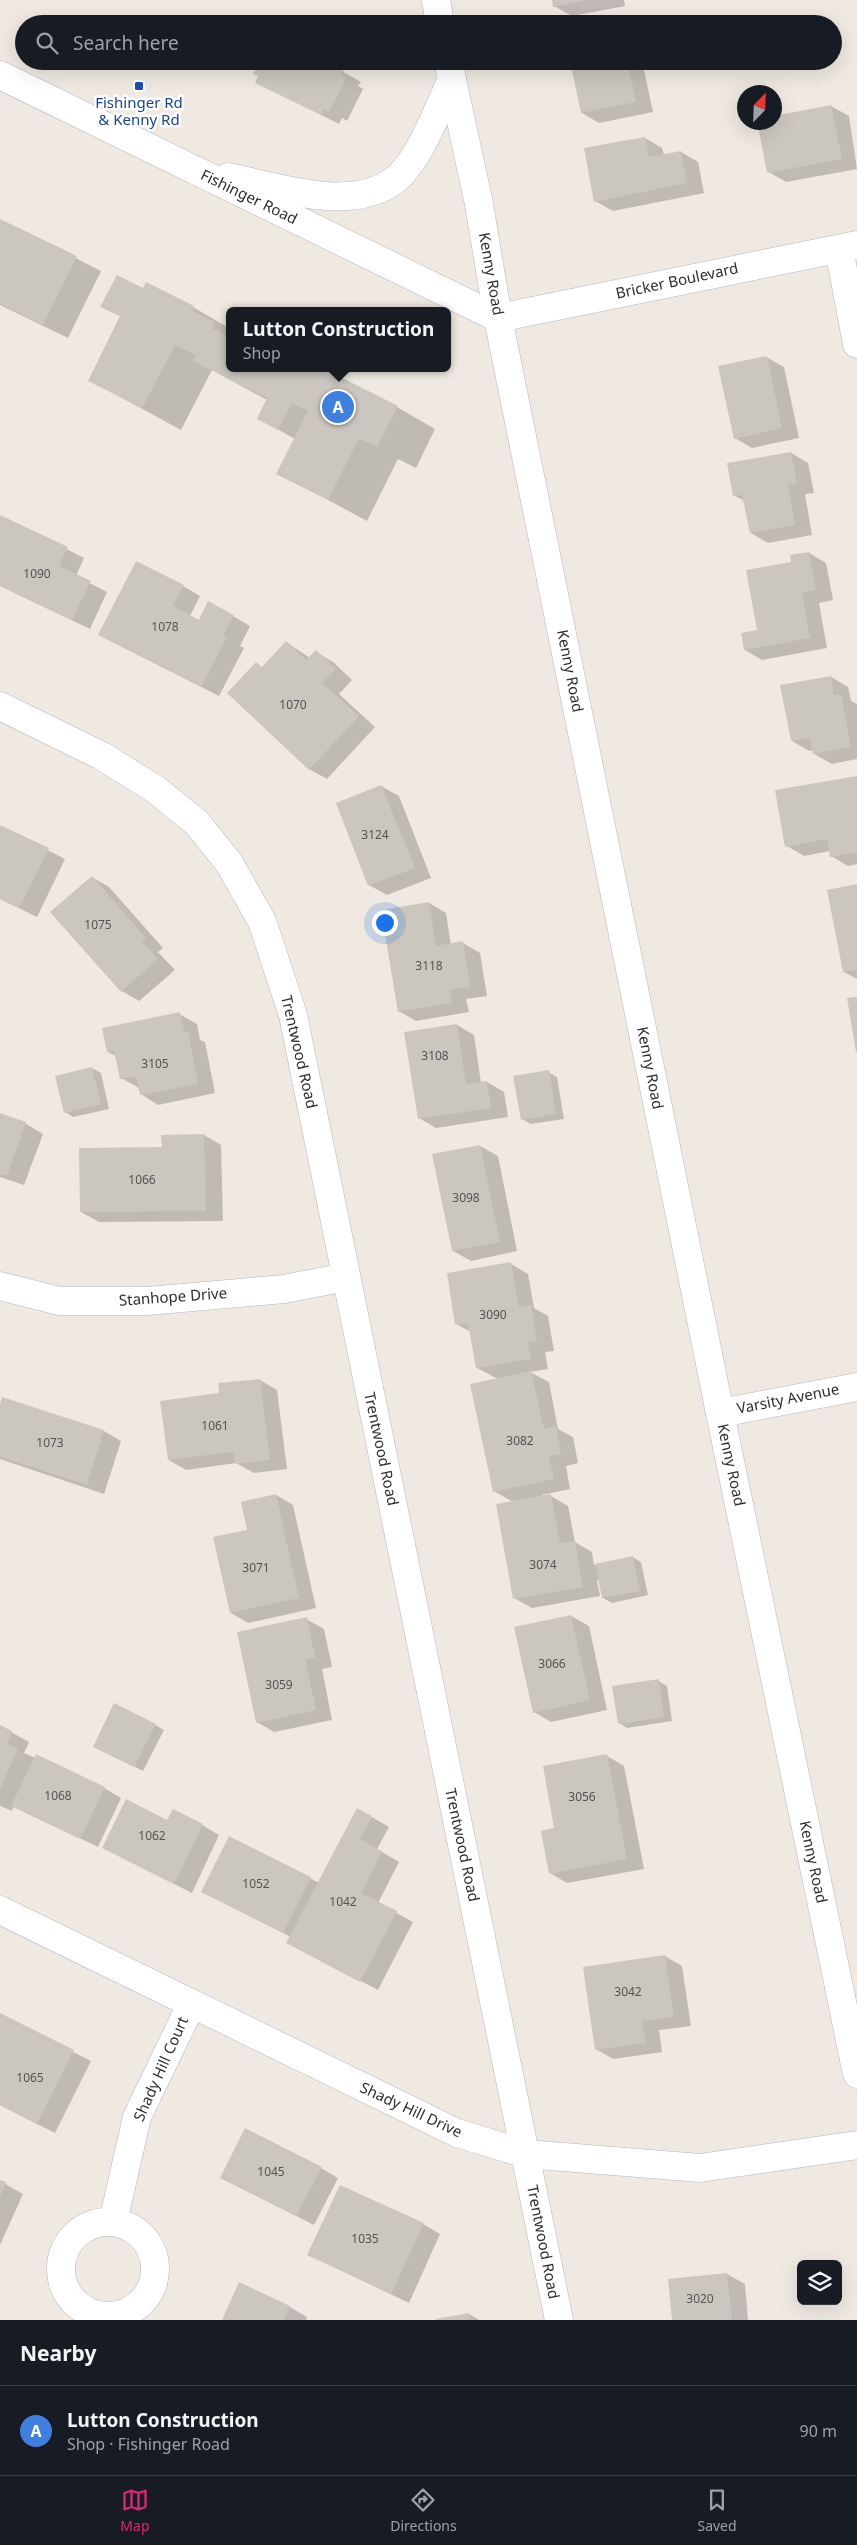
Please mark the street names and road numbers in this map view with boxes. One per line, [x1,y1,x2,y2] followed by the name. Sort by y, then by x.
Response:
[198,164,301,228] street label: Fishinger Road
[475,231,509,317] street label: Kenny Road
[614,257,740,303] street label: Bricker Boulevard
[553,628,589,714] street label: Kenny Road
[277,993,323,1110] street label: Trentwood Road
[633,1025,669,1111] street label: Kenny Road
[118,1282,228,1310] street label: Stanhope Drive
[735,1378,841,1418] street label: Varsity Avenue
[360,1390,404,1507] street label: Trentwood Road
[713,1422,750,1508] street label: Kenny Road
[441,1786,485,1903] street label: Trentwood Road
[795,1819,832,1905] street label: Kenny Road
[128,2012,192,2124] street label: Shady Hill Court
[357,2077,466,2141] street label: Shady Hill Drive
[523,2183,565,2301] street label: Trentwood Road

